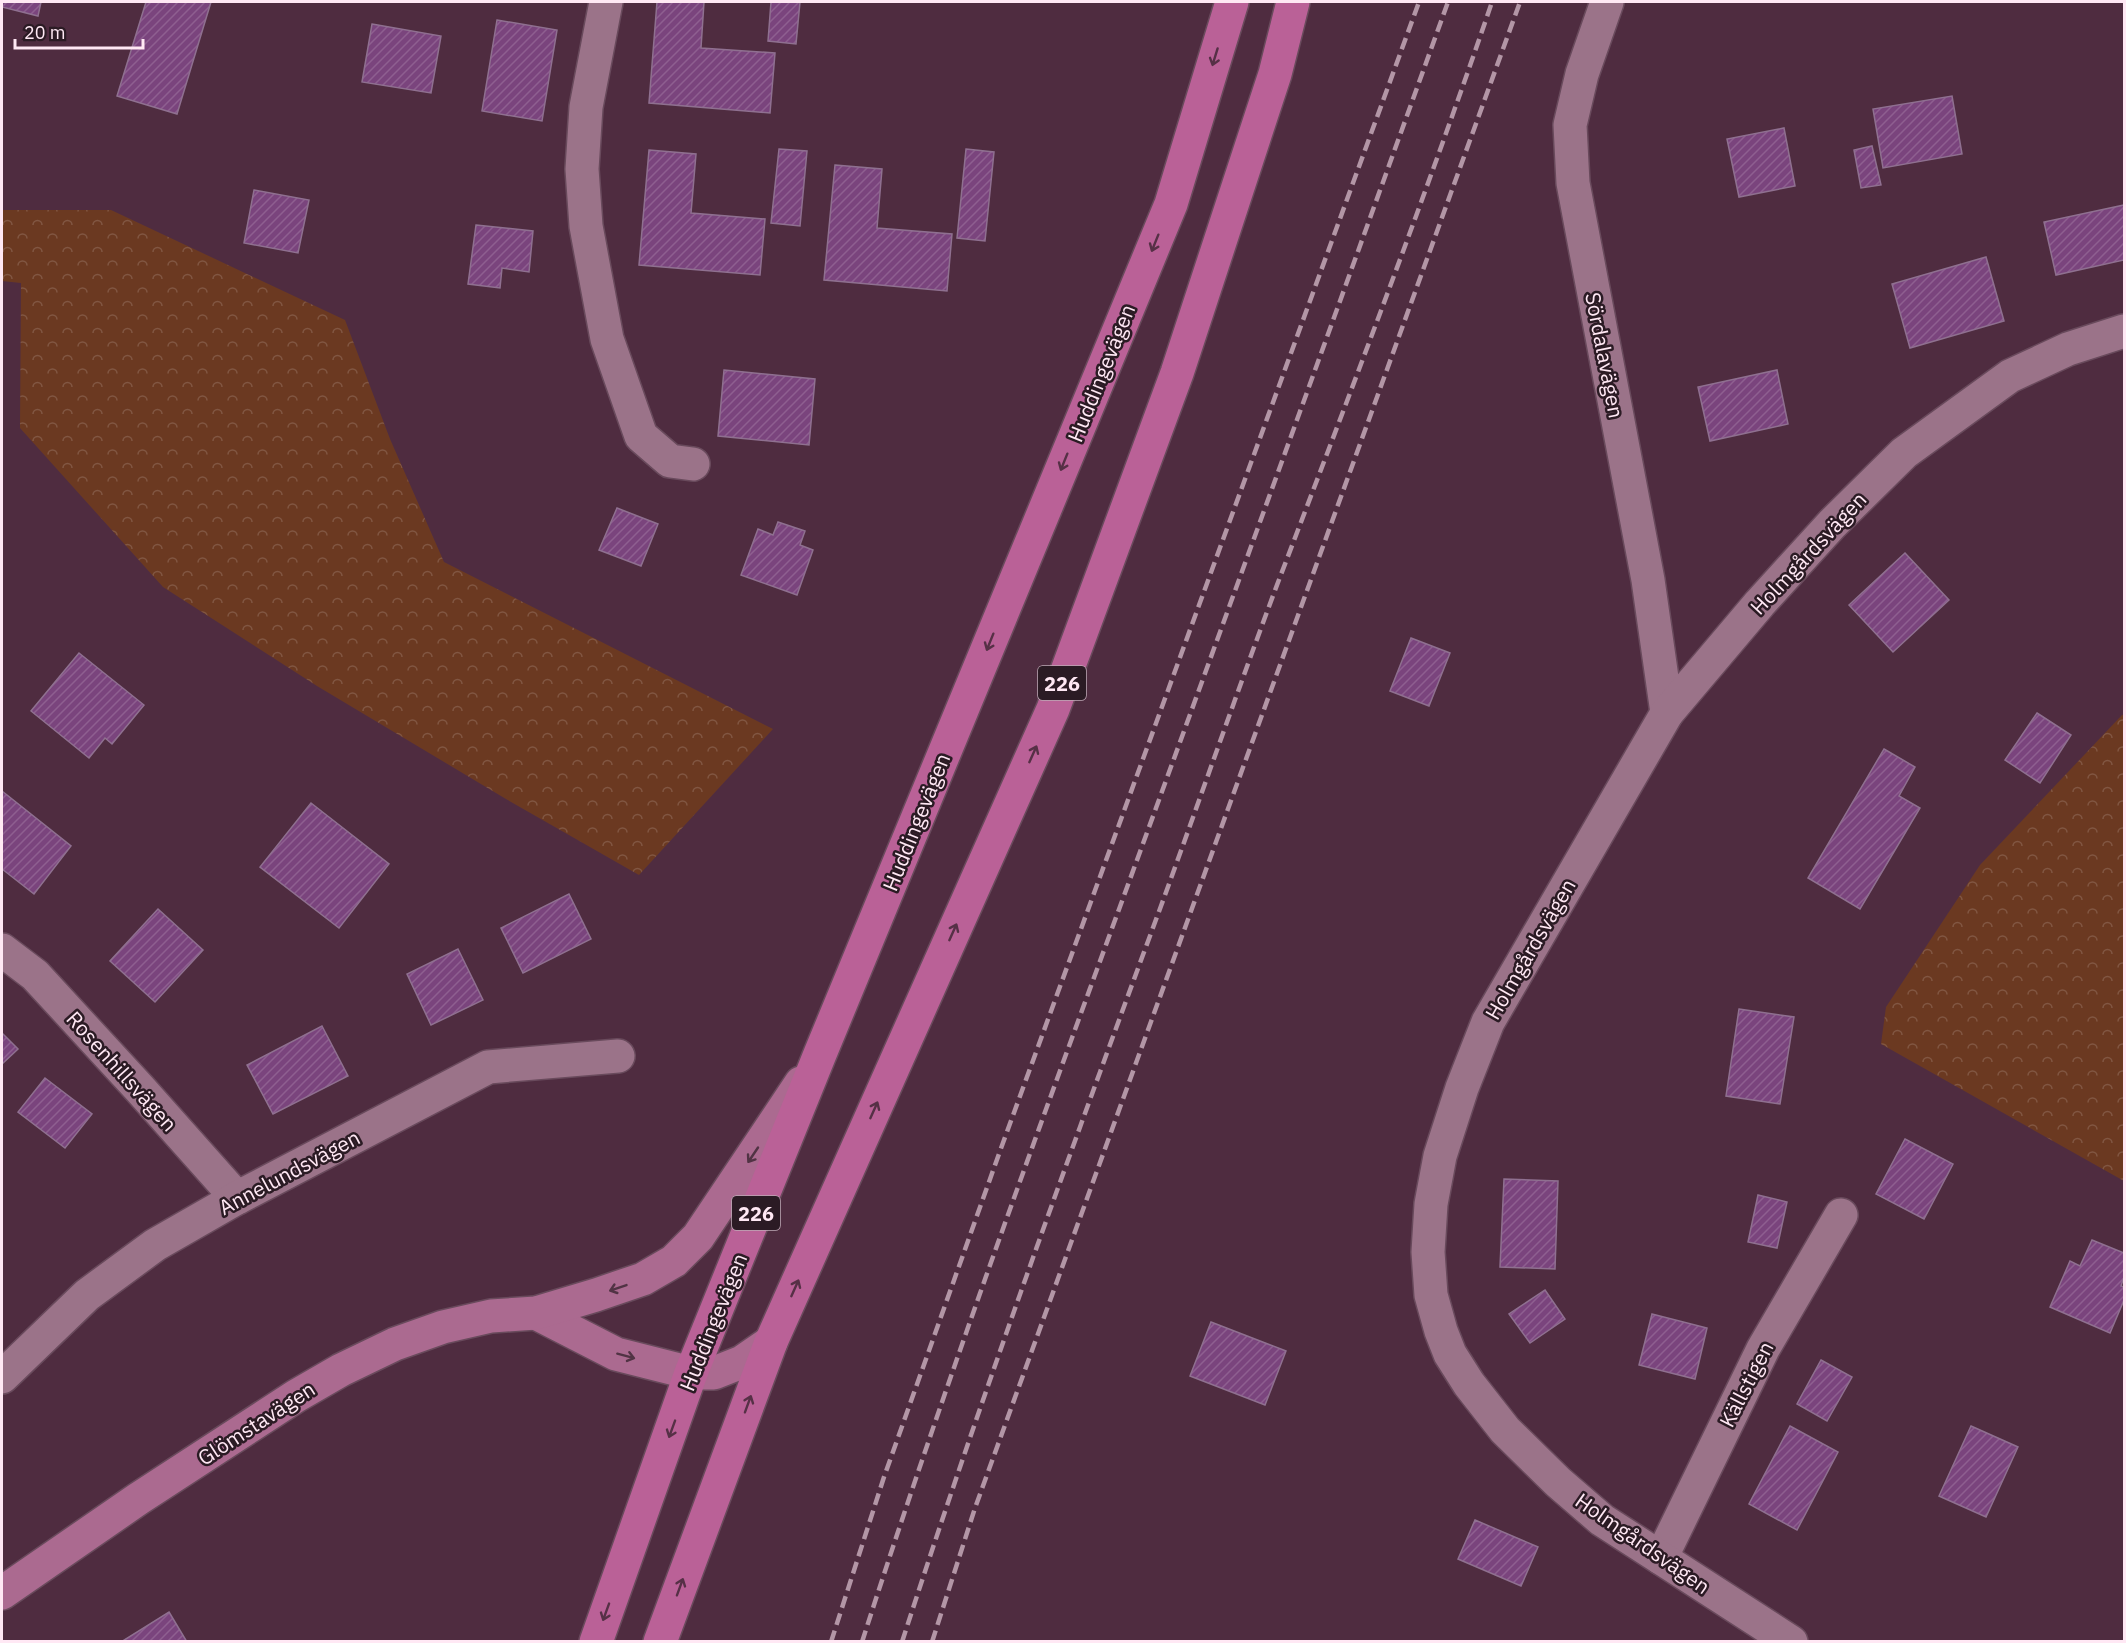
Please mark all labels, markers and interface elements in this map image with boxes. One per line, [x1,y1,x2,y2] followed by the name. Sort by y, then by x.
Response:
[15,12,142,50] scale bar
[24,21,66,44] text: 20 m
[1209,47,1220,66] one-way arrow
[1149,233,1160,251] one-way arrow
[1579,290,1631,420] street label: Sördalavägen
[1061,300,1141,446] street label: Huddingevägen
[1058,452,1069,470] one-way arrow
[1744,486,1872,620] street label: Holmgårdsvägen
[984,632,995,651] one-way arrow
[1038,666,1086,700] road number: 226
[1027,745,1039,763] one-way arrow
[876,749,956,895] street label: Huddingevägen
[1478,873,1582,1025] street label: Holmgårdsvägen
[949,923,960,941] one-way arrow
[60,1005,184,1137] street label: Rosenhillsvägen
[869,1101,880,1120] one-way arrow
[213,1123,365,1221] street label: Annelundsvägen
[746,1146,759,1163] one-way arrow
[732,1196,780,1230] road number: 226
[673,1249,753,1395] street label: Huddingevägen
[789,1280,801,1298] one-way arrow
[609,1283,628,1294] one-way arrow
[1712,1336,1780,1432] street label: Källstigen
[617,1351,636,1363] one-way arrow
[192,1375,320,1471] street label: Glömstavägen
[743,1395,754,1414] one-way arrow
[665,1419,676,1437] one-way arrow
[1570,1486,1716,1600] street label: Holmgårdsvägen
[675,1578,686,1596] one-way arrow
[600,1602,611,1621] one-way arrow

